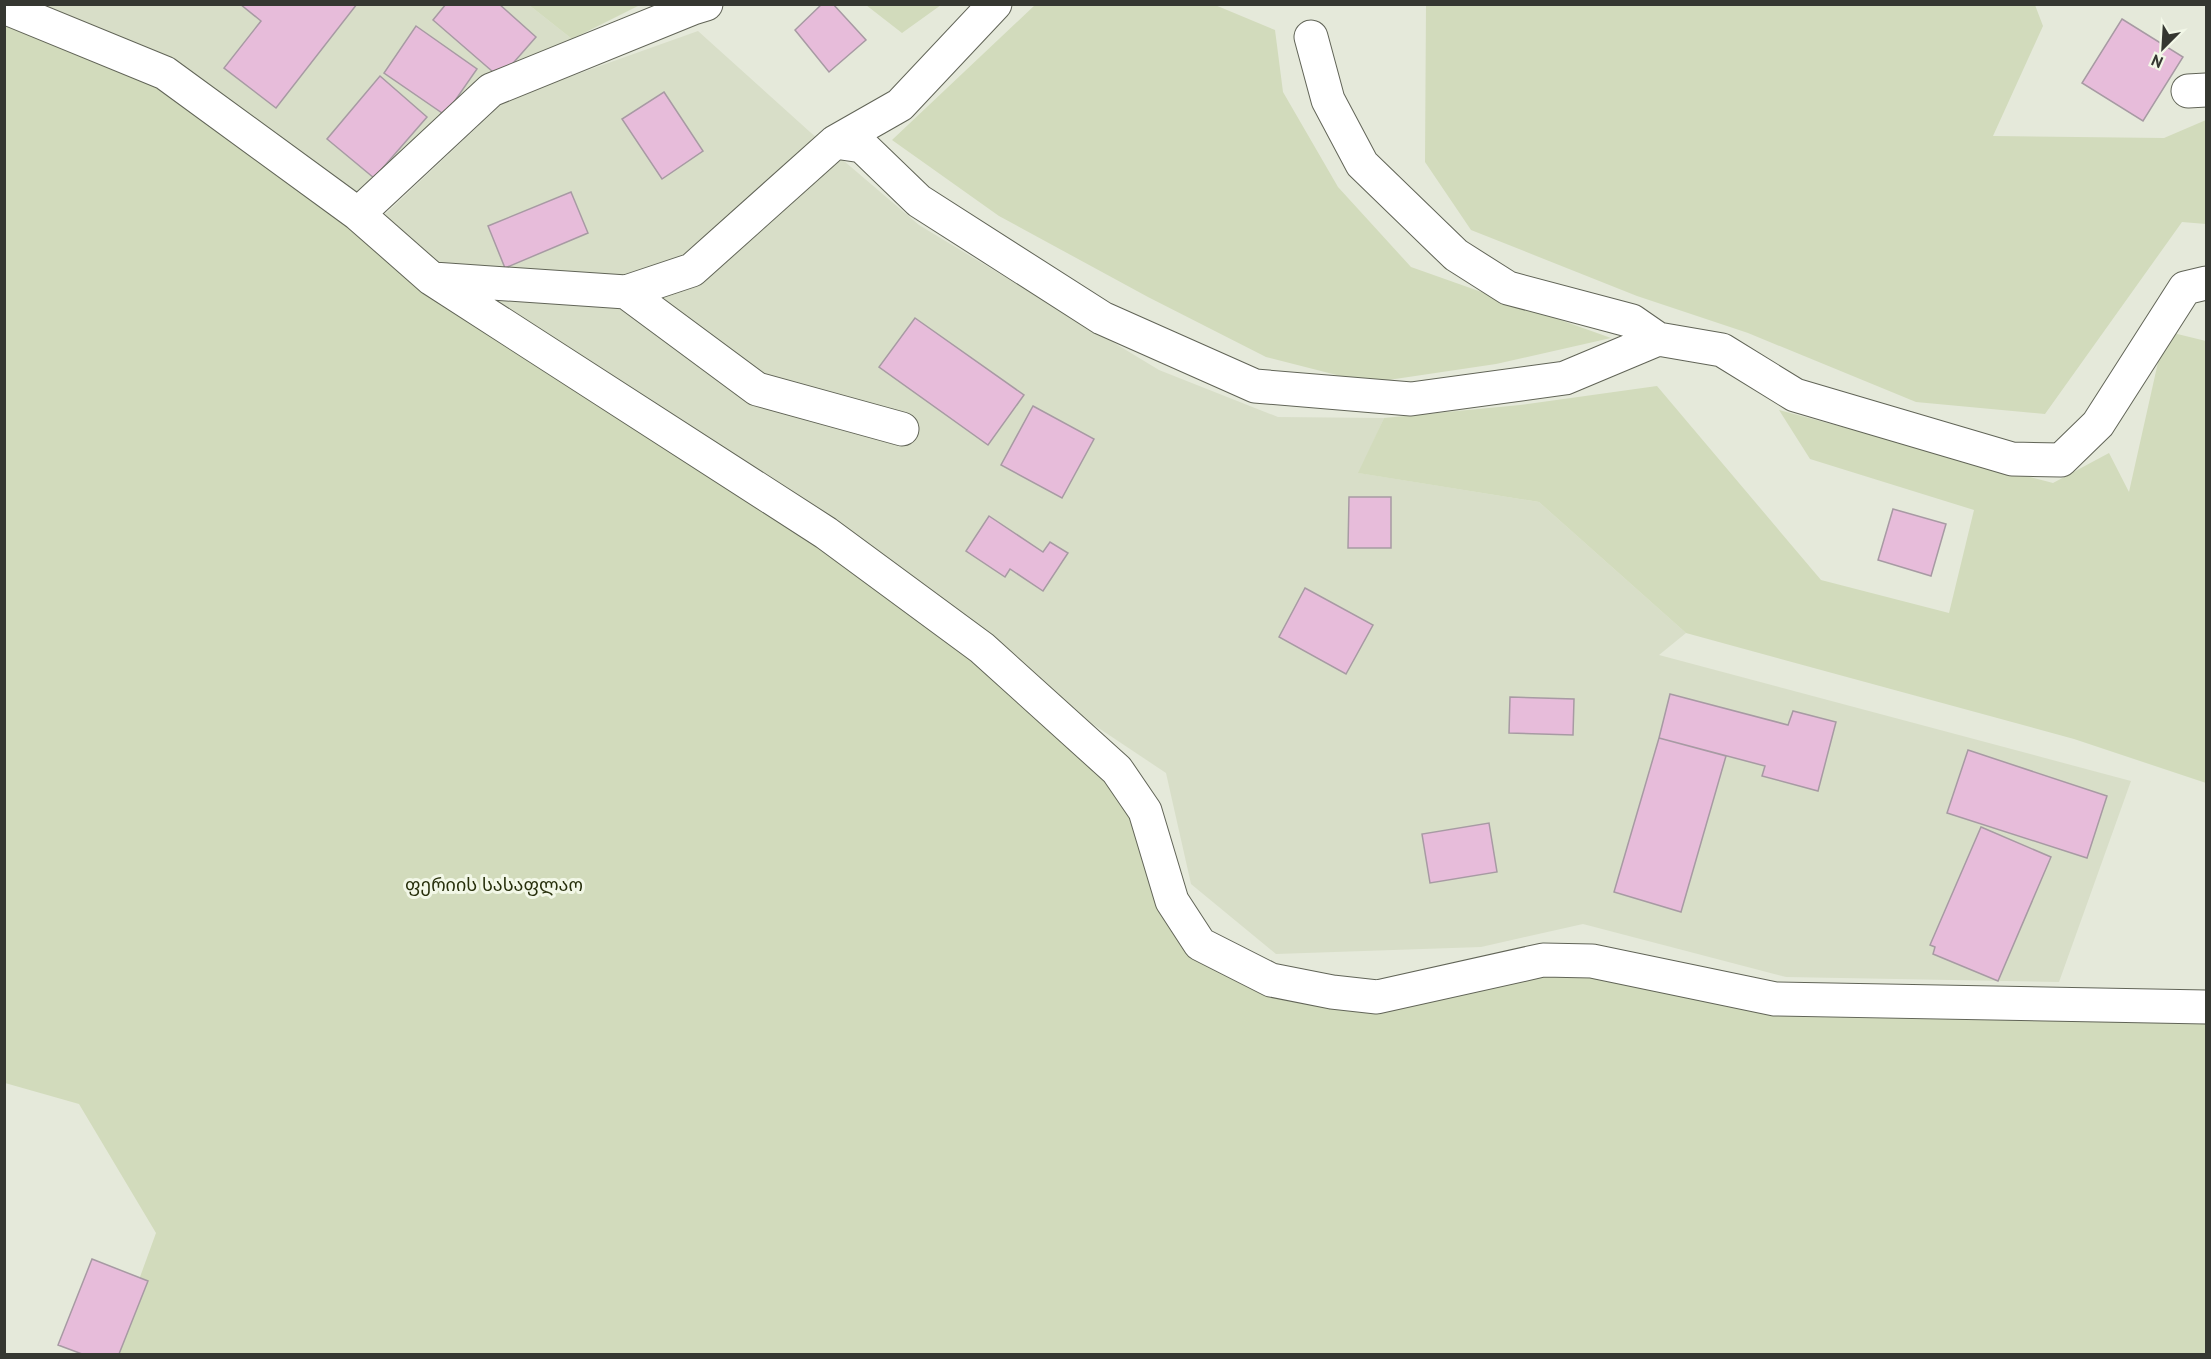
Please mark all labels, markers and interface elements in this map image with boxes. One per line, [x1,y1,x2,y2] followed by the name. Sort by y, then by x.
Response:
[2133,18,2193,78] north arrow
[2148,50,2166,73] text: N
[405,873,583,896] park label: ფერიის სასაფლაო

